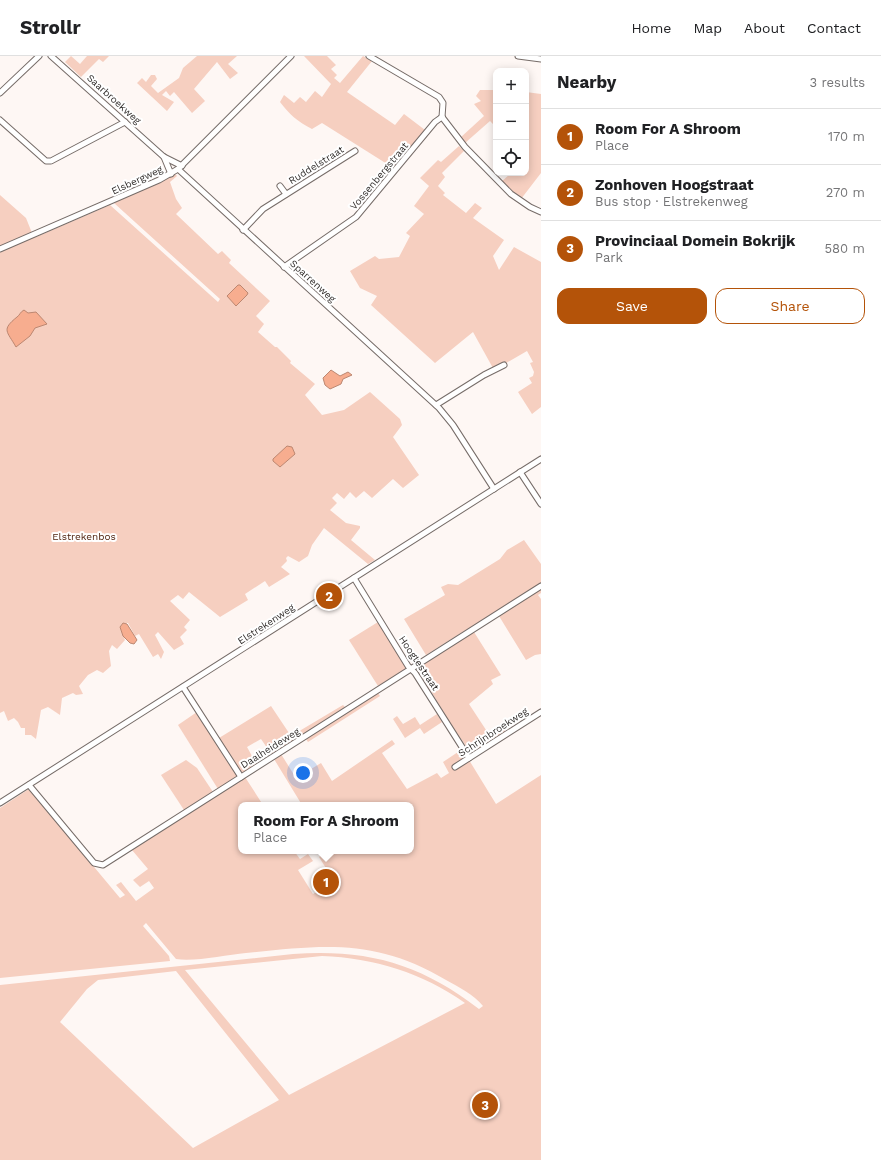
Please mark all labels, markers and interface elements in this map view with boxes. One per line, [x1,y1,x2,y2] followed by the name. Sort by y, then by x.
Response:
[20,16,81,39] text: Strollr
[631,20,671,36] text: Home
[693,20,722,36] text: Map
[744,20,785,36] text: About
[807,20,861,36] text: Contact
[493,68,529,176] map controls
[493,68,529,104] button: +
[85,72,144,126] street label: Saarbroekweg
[557,72,616,92] text: Nearby
[810,75,865,90] text: 3 results
[493,104,529,140] button: −
[595,120,741,138] text: Room For A Shroom
[567,129,573,144] text: 1
[828,129,865,144] text: 170 m
[595,138,629,153] text: Place
[348,140,411,212] street label: Vossenbergstraat
[493,140,529,176] button: locate
[286,143,346,186] street label: Ruddelstraat
[110,163,165,197] street label: Elsbergweg
[595,176,754,194] text: Zonhoven Hoogstraat
[566,185,574,200] text: 2
[826,185,865,200] text: 270 m
[595,194,748,209] text: Bus stop · Elstrekenweg
[595,232,795,250] text: Provinciaal Domein Bokrijk
[566,241,574,256] text: 3
[825,241,865,256] text: 580 m
[595,250,623,265] text: Park
[288,258,339,305] street label: Sparrenweg
[557,288,707,324] button: Save
[715,288,865,324] button: Share
[52,531,116,542] park label: Elstrekenbos
[316,581,342,611] pin: 2
[236,601,297,646] street label: Elstrekenweg
[397,634,442,693] street label: Hoogtestraat
[456,705,530,759] street label: Schrijnbroekweg
[238,725,302,771] street label: Daalheideweg
[293,763,313,783] your location
[238,802,414,854] popup
[253,812,399,830] text: Room For A Shroom
[253,830,287,845] text: Place
[313,867,339,897] pin: 1
[472,1090,498,1120] pin: 3

